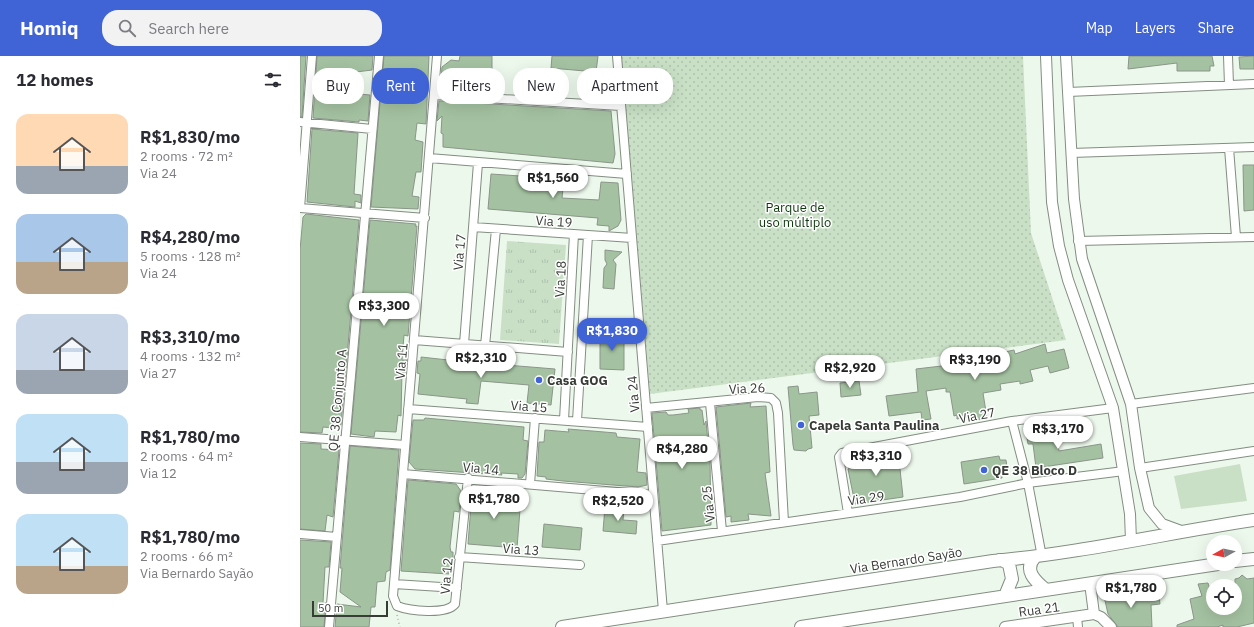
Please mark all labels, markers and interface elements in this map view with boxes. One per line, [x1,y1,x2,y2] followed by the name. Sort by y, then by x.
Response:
[102,10,382,46] search box
[20,16,78,40] text: Homiq
[116,17,138,39] icon: search
[148,19,229,38] text: Search here
[1086,19,1113,37] text: Map
[1135,19,1176,37] text: Layers
[1198,19,1234,37] text: Share
[312,68,364,104] chip: Buy
[372,68,429,104] chip: Rent
[437,68,505,104] chip: Filters
[513,68,569,104] chip: New
[577,68,673,104] chip: Apartment
[16,69,93,91] text: 12 homes
[262,69,284,91] icon: filters
[140,126,240,148] text: R$1,830/mo
[48,130,96,178] icon: home
[140,148,233,165] text: 2 rooms · 72 m²
[140,165,177,182] text: Via 24
[516,165,590,199] pin: R$1,560
[527,169,579,186] text: R$1,560
[759,199,831,231] park label: Parque de uso múltiplo
[535,212,573,231] street label: Via 19
[140,226,240,248] text: R$4,280/mo
[48,230,96,278] icon: home
[449,233,470,271] street label: Via 17
[140,248,241,265] text: 5 rooms · 128 m²
[551,260,570,298] street label: Via 18
[140,265,177,282] text: Via 24
[347,293,421,327] pin: R$3,300
[358,297,410,314] text: R$3,300
[575,318,649,352] pin: R$1,830
[586,322,638,339] text: R$1,830
[140,326,240,348] text: R$3,310/mo
[48,330,96,378] icon: home
[391,342,412,380] street label: Via 11
[444,345,518,379] pin: R$2,310
[938,347,1012,381] pin: R$3,190
[140,348,241,365] text: 4 rooms · 132 m²
[325,348,350,452] street label: QE 38 Conjunto A
[455,349,507,366] text: R$2,310
[949,351,1001,368] text: R$3,190
[813,355,887,389] pin: R$2,920
[824,359,876,376] text: R$2,920
[140,365,177,382] text: Via 27
[547,372,608,389] place label: Casa GOG
[534,375,544,385] marker: Casa GOG
[623,375,644,413] street label: Via 24
[728,379,766,398] street label: Via 26
[510,397,548,416] street label: Via 15
[957,404,997,427] street label: Via 27
[1021,416,1095,450] pin: R$3,170
[809,417,939,434] place label: Capela Santa Paulina
[796,420,806,430] marker: Capela Santa Paulina
[1032,420,1084,437] text: R$3,170
[140,426,240,448] text: R$1,780/mo
[48,430,96,478] icon: home
[645,436,719,470] pin: R$4,280
[656,440,708,457] text: R$4,280
[839,443,913,477] pin: R$3,310
[850,447,902,464] text: R$3,310
[140,448,233,465] text: 2 rooms · 64 m²
[462,458,500,479] street label: Via 14
[992,462,1077,479] place label: QE 38 Bloco D
[140,465,177,482] text: Via 12
[979,465,989,475] marker: QE 38 Bloco D
[698,485,719,523] street label: Via 25
[457,486,531,520] pin: R$1,780
[581,488,655,522] pin: R$2,520
[847,488,885,509] street label: Via 29
[468,490,520,507] text: R$1,780
[592,492,644,509] text: R$2,520
[140,526,240,548] text: R$1,780/mo
[48,530,96,578] icon: home
[1206,535,1242,571] north arrow
[1206,535,1242,615] map controls
[502,540,540,559] street label: Via 13
[849,543,963,578] street label: Via Bernardo Sayão
[140,548,233,565] text: 2 rooms · 66 m²
[436,557,457,595] street label: Via 12
[140,565,253,582] text: Via Bernardo Sayão
[1094,575,1168,609] pin: R$1,780
[1105,579,1157,596] text: R$1,780
[1206,579,1242,615] button: locate
[1017,598,1061,621] street label: Rua 21
[312,599,388,618] scale bar
[318,601,343,615] text: 50 m

